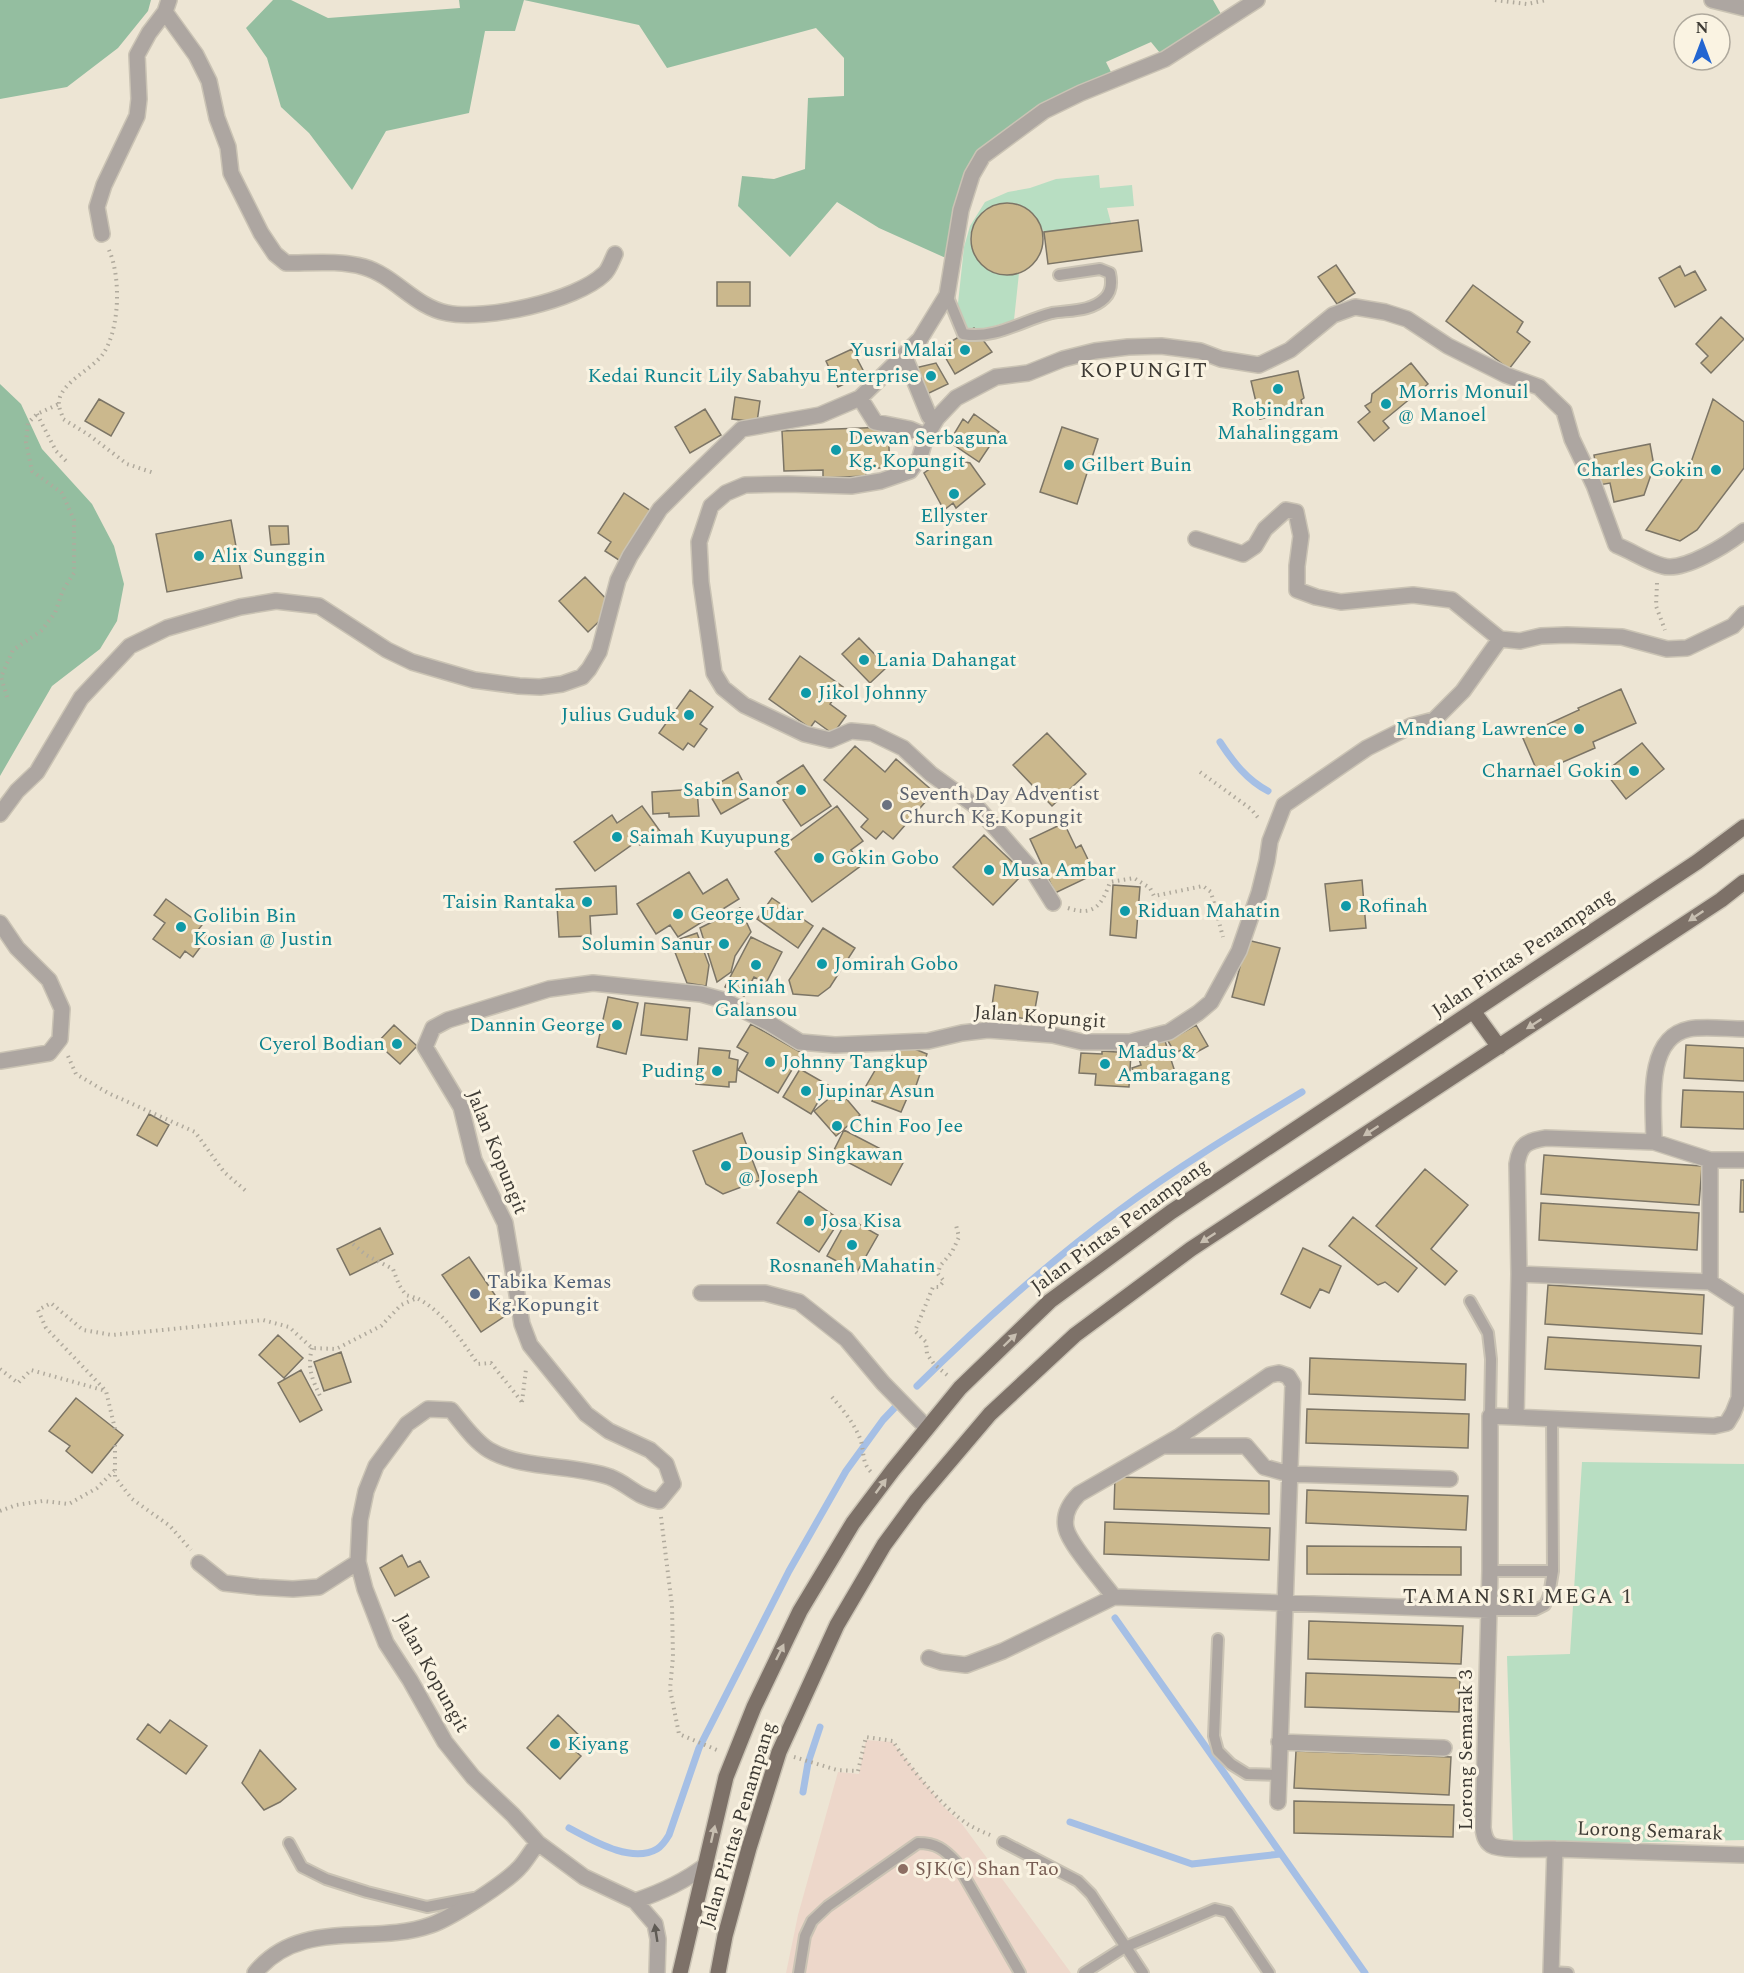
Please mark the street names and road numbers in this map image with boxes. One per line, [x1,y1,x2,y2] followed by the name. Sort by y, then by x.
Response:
[1426,881,1620,1025] street label: Jalan Pintas Penampang
[973,997,1107,1037] street label: Jalan Kopungit
[458,1085,536,1219] street label: Jalan Kopungit
[1024,1151,1216,1301] street label: Jalan Pintas Penampang
[387,1608,477,1738] street label: Jalan Kopungit
[1451,1669,1481,1831] street label: Lorong Semarak 3
[692,1718,784,1932] street label: Jalan Pintas Penampang
[1576,1813,1724,1849] street label: Lorong Semarak

